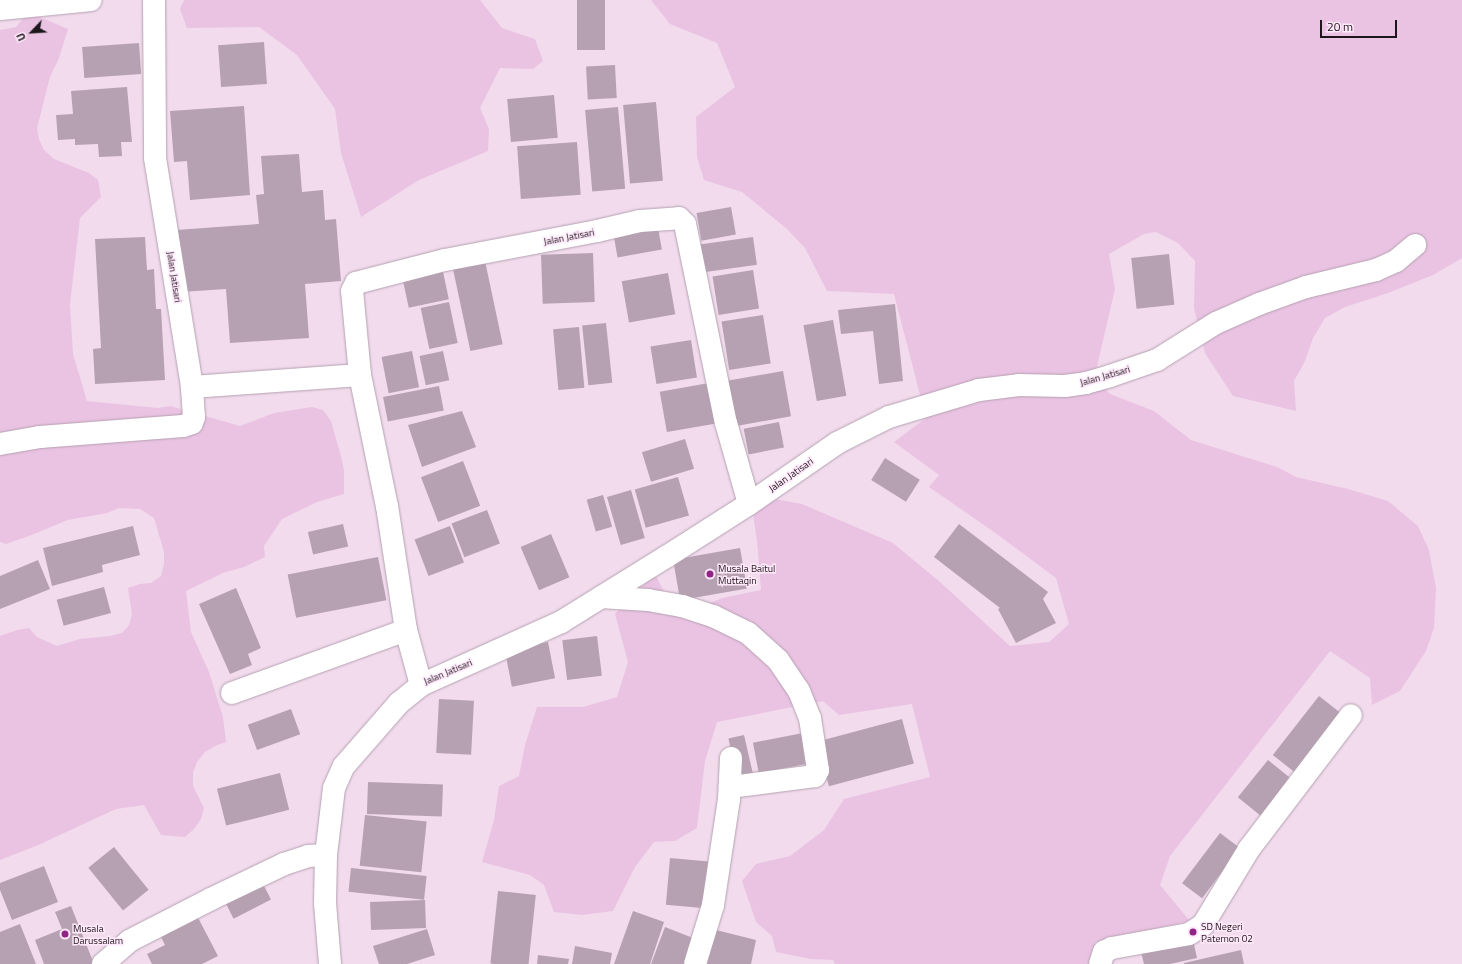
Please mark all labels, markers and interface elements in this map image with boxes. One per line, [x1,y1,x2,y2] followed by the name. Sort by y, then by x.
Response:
[12,12,52,52] north arrow
[1322,12,1399,38] scale bar
[1327,17,1353,36] text: 20 m
[12,30,30,44] text: U
[542,226,596,248] street label: Jalan Jatisari
[164,251,184,303] street label: Jalan Jatisari
[1078,363,1132,389] street label: Jalan Jatisari
[766,455,816,495] street label: Jalan Jatisari
[718,562,775,586] place label: Musala Baitul Muttaqin
[705,569,715,579] marker: Musala Baitul Muttaqin
[422,656,474,688] street label: Jalan Jatisari
[1201,920,1253,944] place label: SD Negeri Patemon 02
[73,922,123,946] place label: Musala Darussalam
[1188,927,1198,937] marker: SD Negeri Patemon 02
[60,929,70,939] marker: Musala Darussalam

